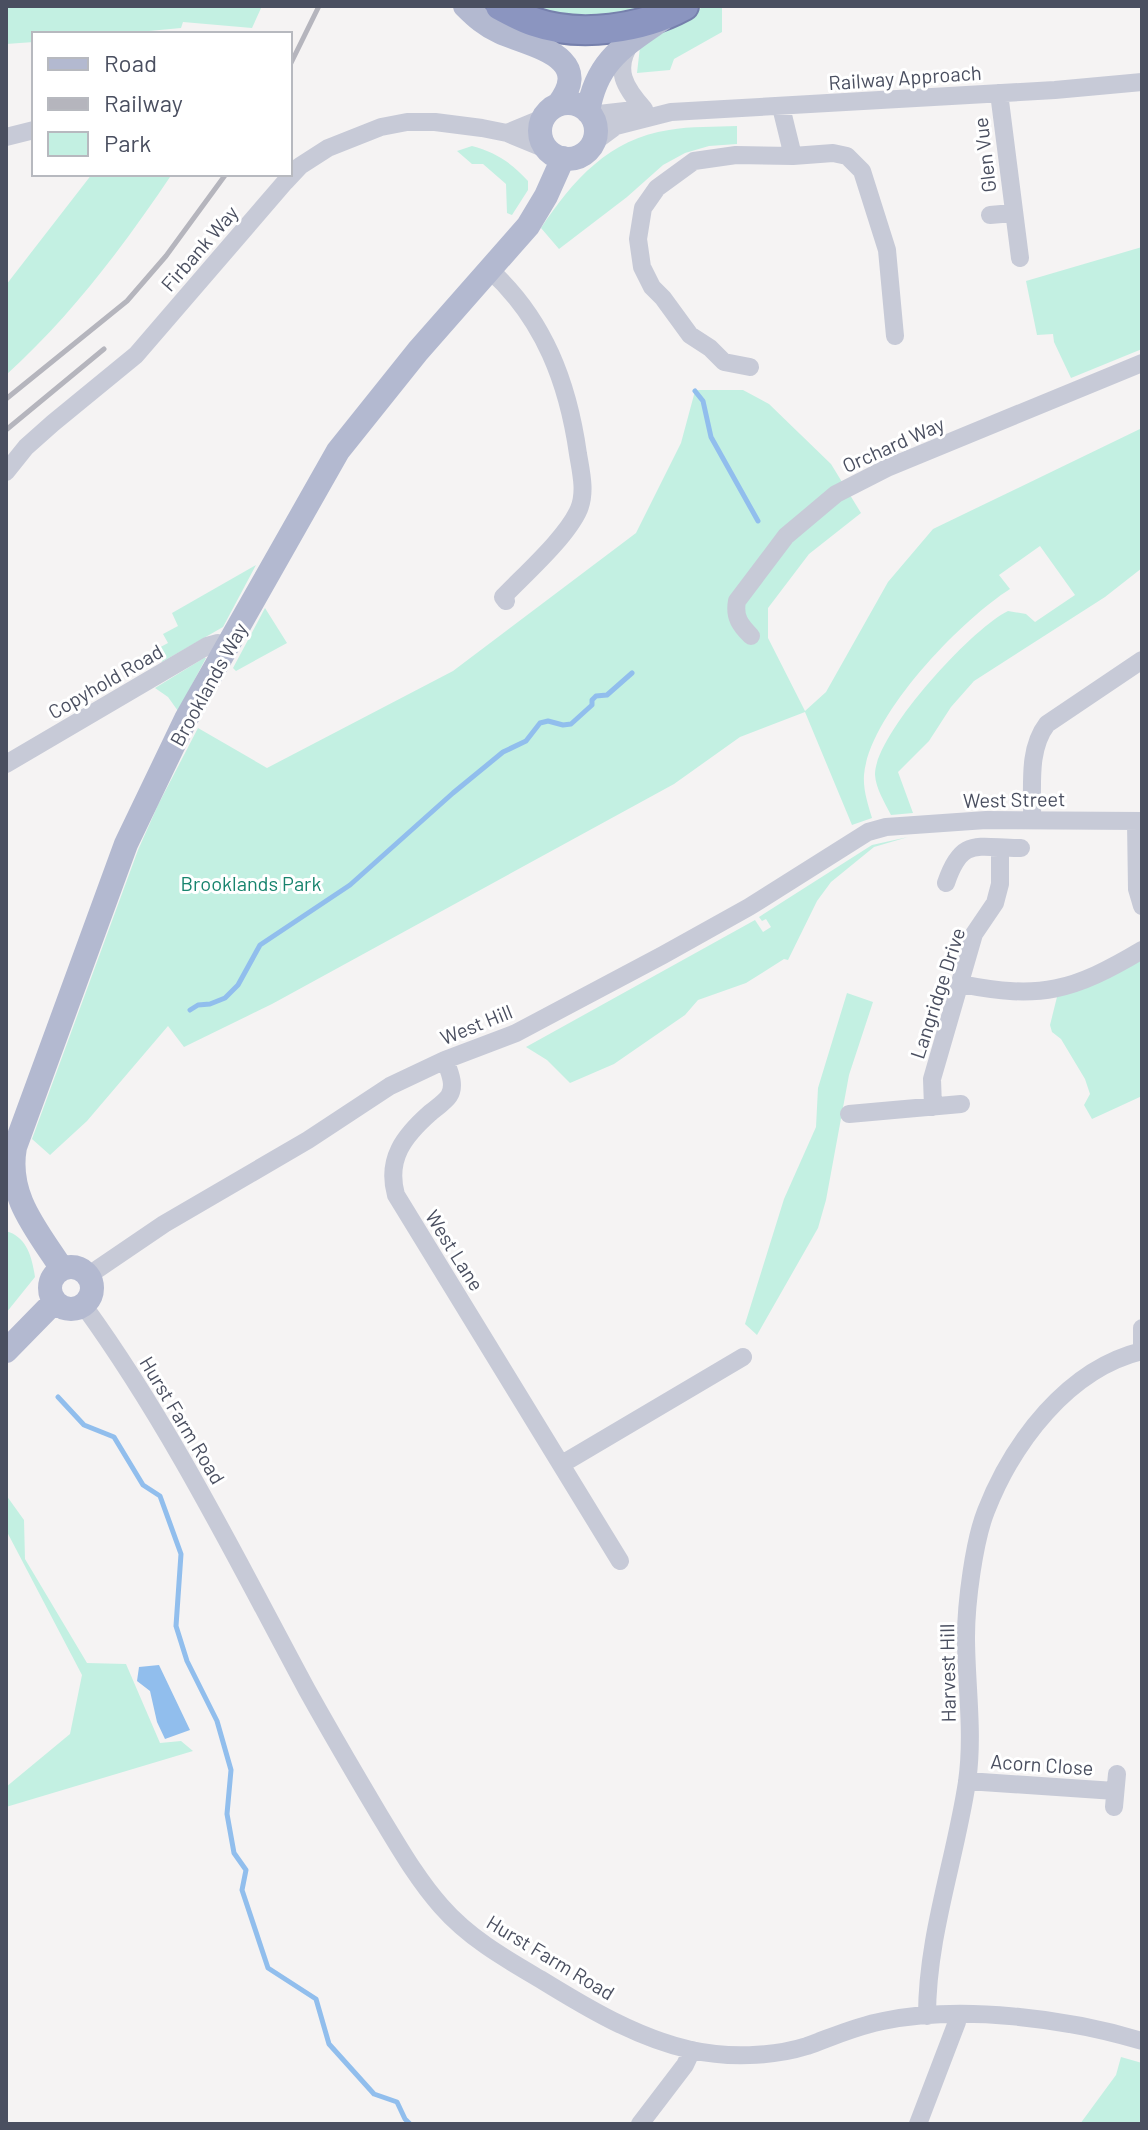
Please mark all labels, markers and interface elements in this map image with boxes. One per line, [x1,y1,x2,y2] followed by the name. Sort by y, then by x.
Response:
[32,32,292,176] legend
[104,48,157,77] text: Road
[828,60,982,94] street label: Railway Approach
[104,88,183,117] text: Railway
[968,116,1000,194] street label: Glen Vue
[104,128,151,157] text: Park
[155,200,243,296] street label: Firbank Way
[838,411,948,477] street label: Orchard Way
[164,618,252,750] street label: Brooklands Way
[43,639,167,723] street label: Copyhold Road
[963,786,1065,812] street label: West Street
[181,871,321,895] park label: Brooklands Park
[905,924,969,1062] street label: Langridge Drive
[437,999,515,1049] street label: West Hill
[421,1205,489,1295] street label: West Lane
[135,1352,231,1488] street label: Hurst Farm Road
[934,1623,960,1723] street label: Harvest Hill
[990,1748,1094,1780] street label: Acorn Close
[483,1909,619,2005] street label: Hurst Farm Road

